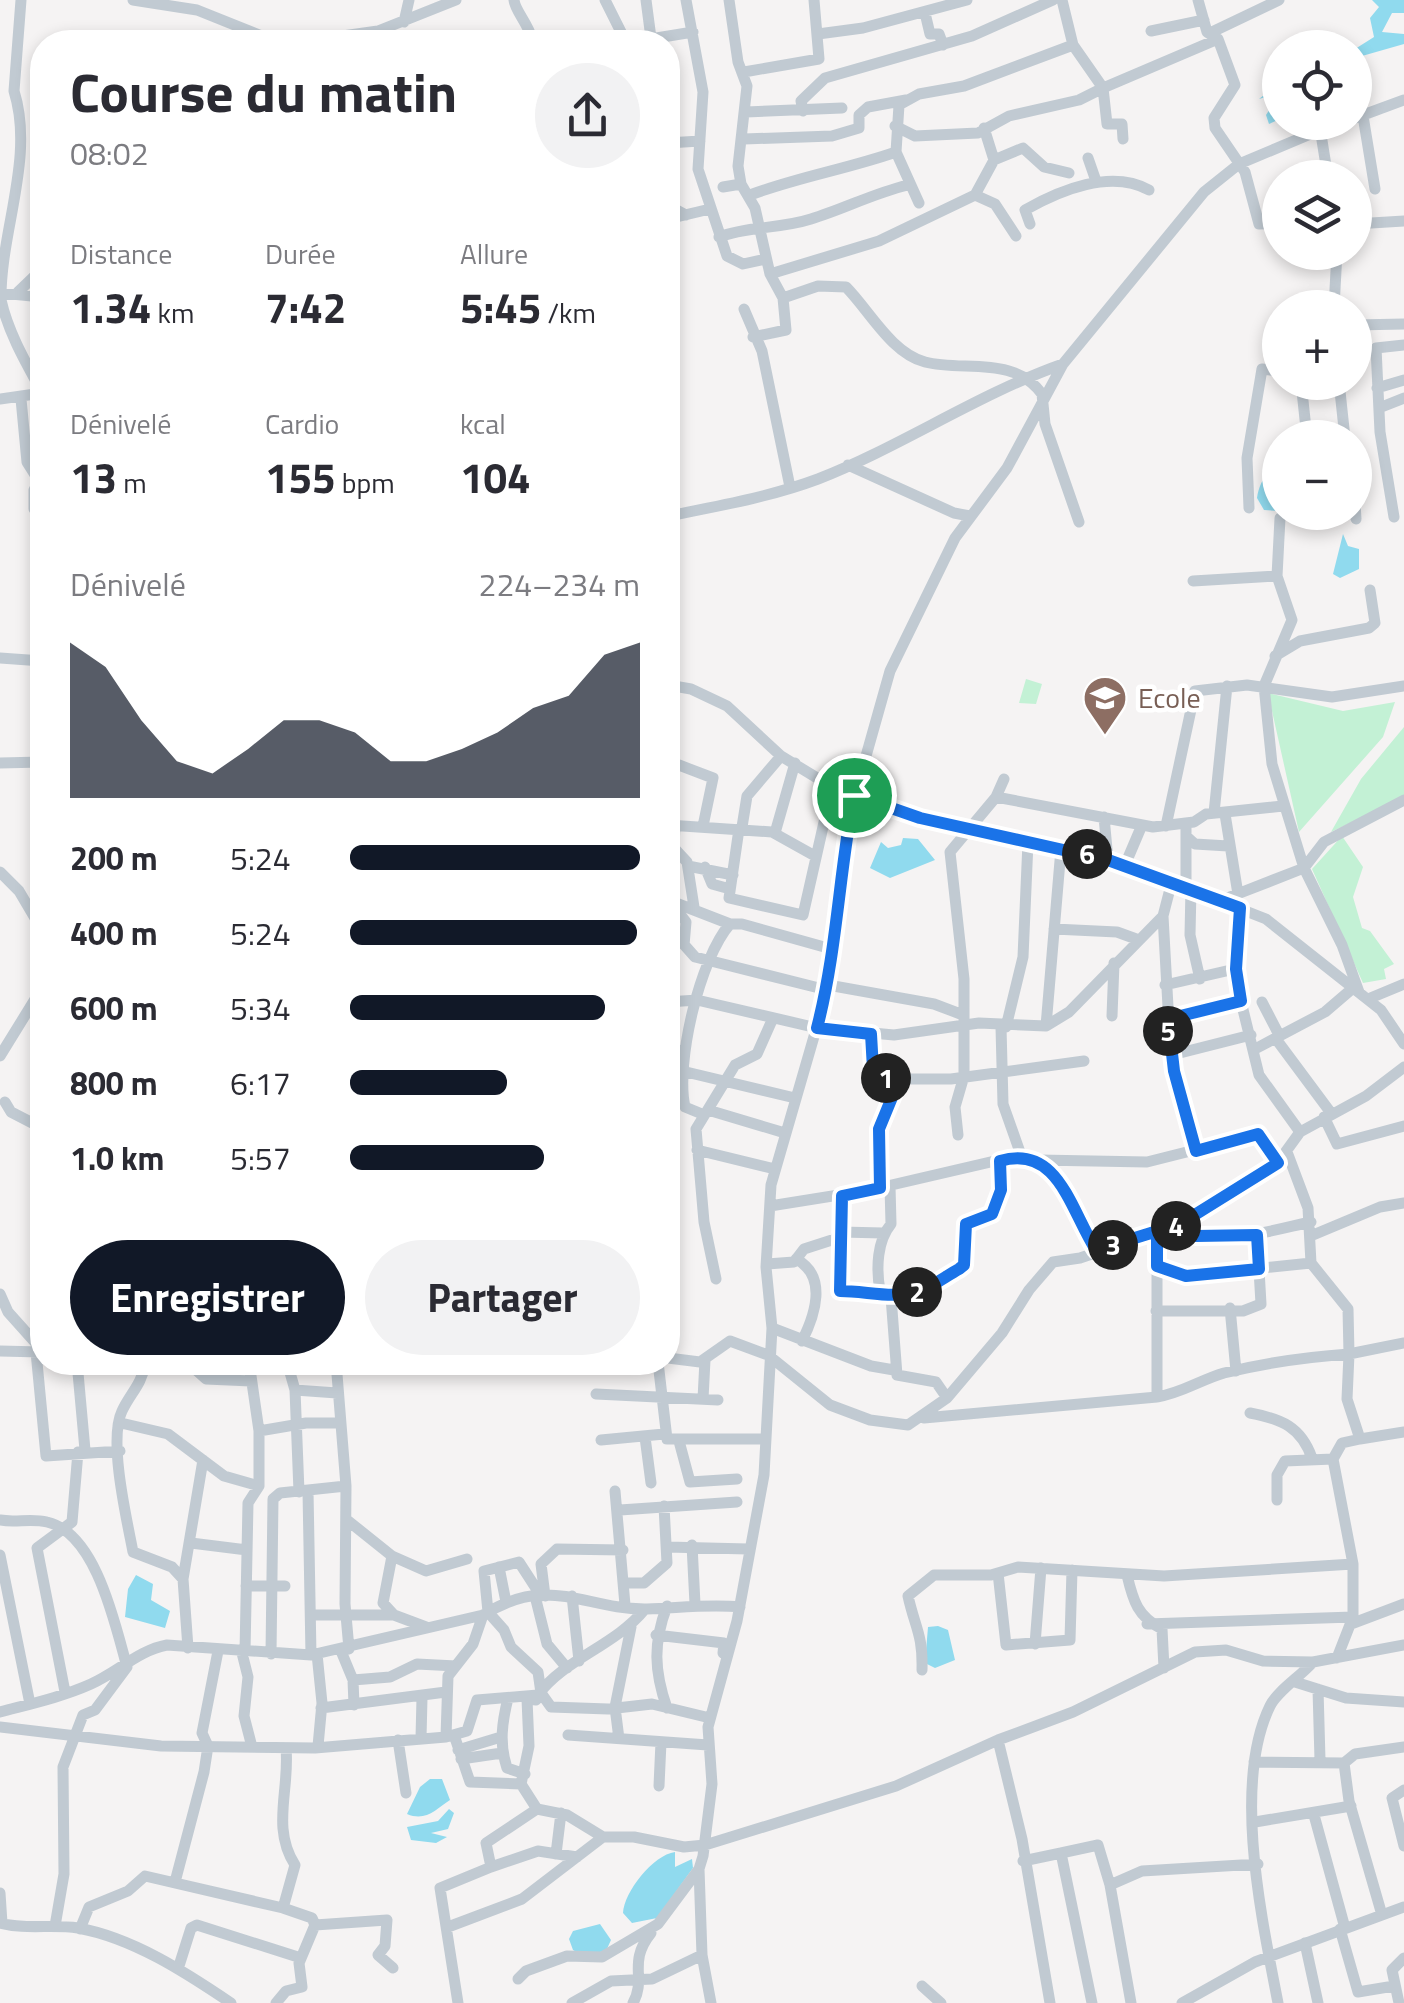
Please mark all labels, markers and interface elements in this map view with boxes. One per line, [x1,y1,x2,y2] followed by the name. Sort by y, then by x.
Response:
[1262,30,1372,530] map controls
[1262,30,1372,140] button: locate
[70,50,457,133] text: Course du matin
[535,63,640,168] button: share
[70,129,149,177] text: 08:02
[1262,160,1372,270] button: layers
[70,232,172,275] text: Distance
[265,232,336,275] text: Durée
[460,232,528,275] text: Allure
[70,275,151,339] text: 1.34
[265,275,346,339] text: 7:42
[460,275,541,339] text: 5:45
[1262,290,1372,400] button: +
[151,291,194,334] text: km
[541,291,596,334] text: /km
[70,402,171,445] text: Dénivelé
[265,402,339,445] text: Cardio
[460,402,506,445] text: kcal
[1262,420,1372,530] button: −
[70,445,117,509] text: 13
[265,445,336,509] text: 155
[460,445,531,509] text: 104
[117,461,147,504] text: m
[336,461,395,504] text: bpm
[70,560,186,608] text: Dénivelé
[478,560,640,608] text: 224–234 m
[1082,675,1128,736] school or university icon: Ecole
[1138,676,1201,719] place label: Ecole
[812,753,897,838] pin
[827,768,882,823] icon: arrive
[1062,829,1112,879] pin: 6
[1079,832,1095,875] text: 6
[70,834,158,882] text: 200 m
[230,834,291,882] text: 5:24
[70,909,158,957] text: 400 m
[230,909,291,957] text: 5:24
[70,984,158,1032] text: 600 m
[230,984,291,1032] text: 5:34
[1143,1006,1193,1056] pin: 5
[1160,1009,1176,1052] text: 5
[861,1053,911,1103] pin: 1
[878,1056,894,1099] text: 1
[70,1059,158,1107] text: 800 m
[230,1059,291,1107] text: 6:17
[70,1134,164,1182] text: 1.0 km
[230,1134,291,1182] text: 5:57
[1151,1201,1201,1251] pin: 4
[1168,1204,1184,1247] text: 4
[1088,1220,1138,1270] pin: 3
[1105,1223,1121,1266] text: 3
[70,1240,345,1355] button: Enregistrer
[365,1240,640,1355] button: Partager
[892,1267,942,1317] pin: 2
[909,1270,925,1313] text: 2

